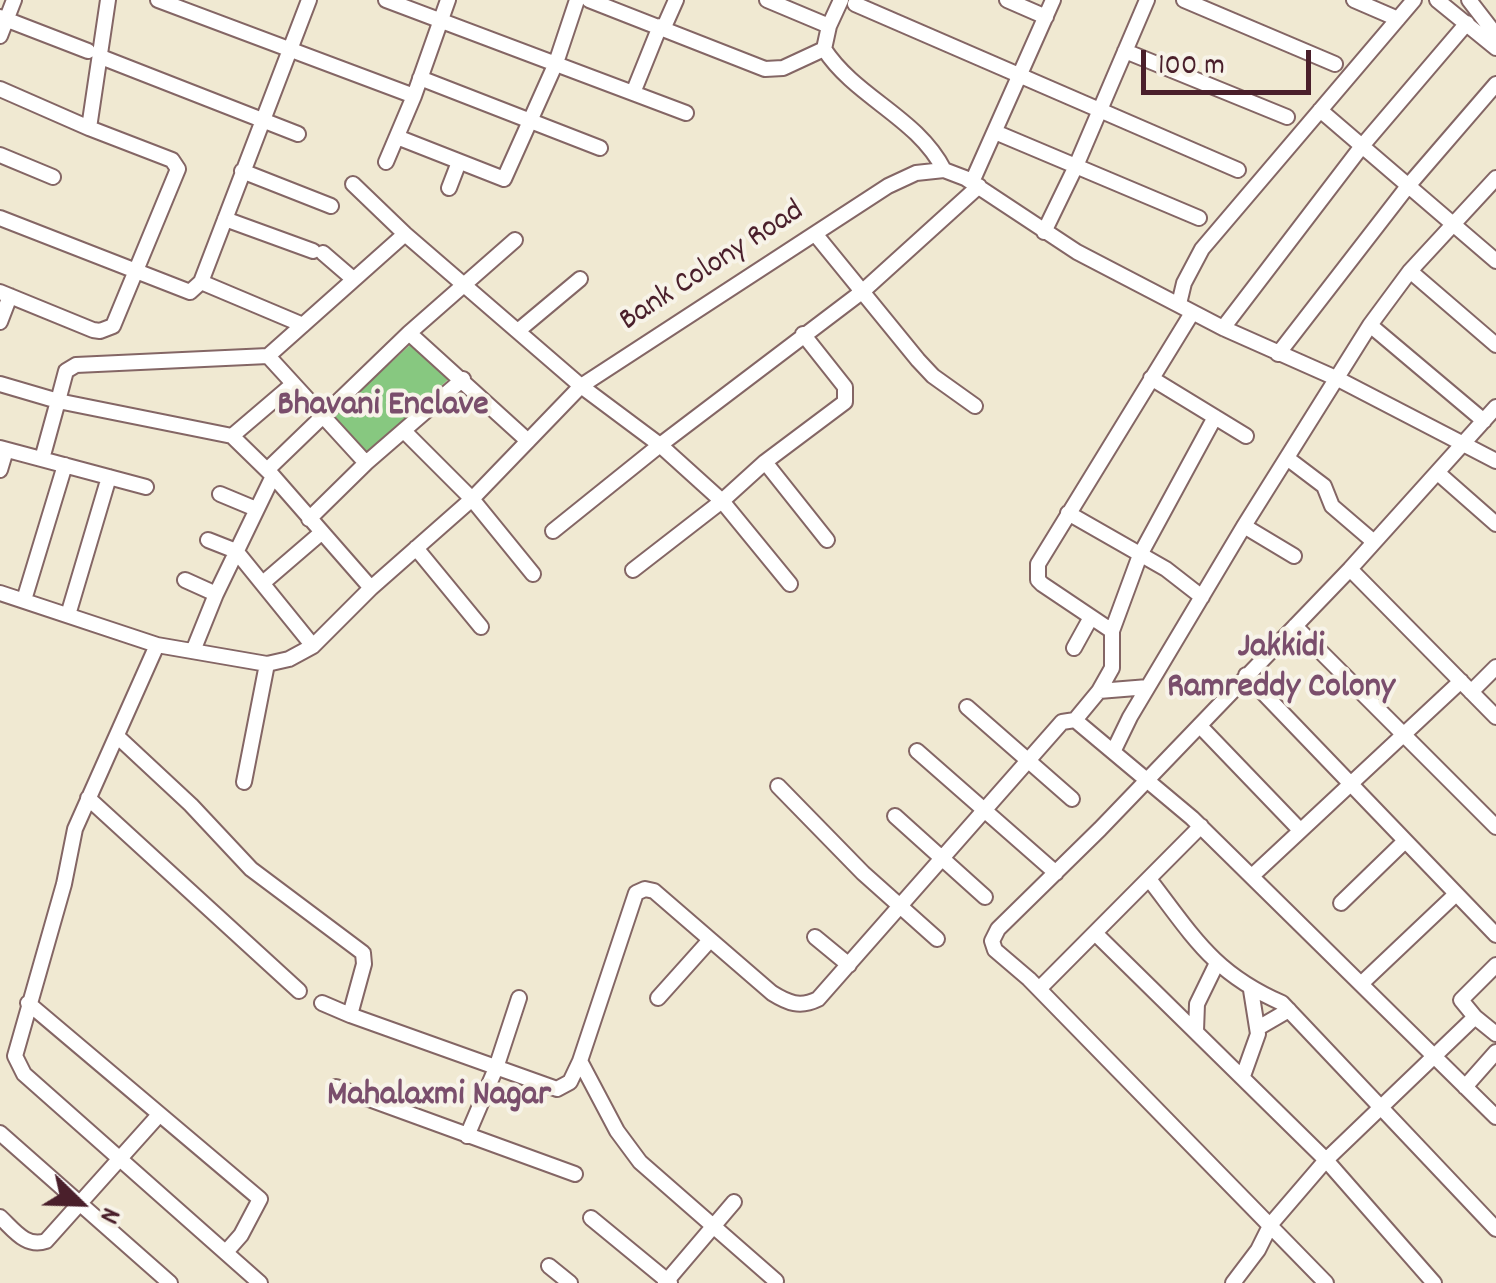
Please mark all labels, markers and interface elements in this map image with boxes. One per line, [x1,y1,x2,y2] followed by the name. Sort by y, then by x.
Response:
[1146,30,1316,92] scale bar
[1158,46,1225,89] text: 100 m
[614,194,812,342] street label: Bank Colony Road
[277,387,489,429] district label: Bhavani Enclave
[1167,629,1395,711] district label: Jakkidi Ramreddy Colony
[327,1077,551,1119] district label: Mahalaxmi Nagar
[30,1153,130,1253] north arrow
[87,1201,129,1229] text: N

